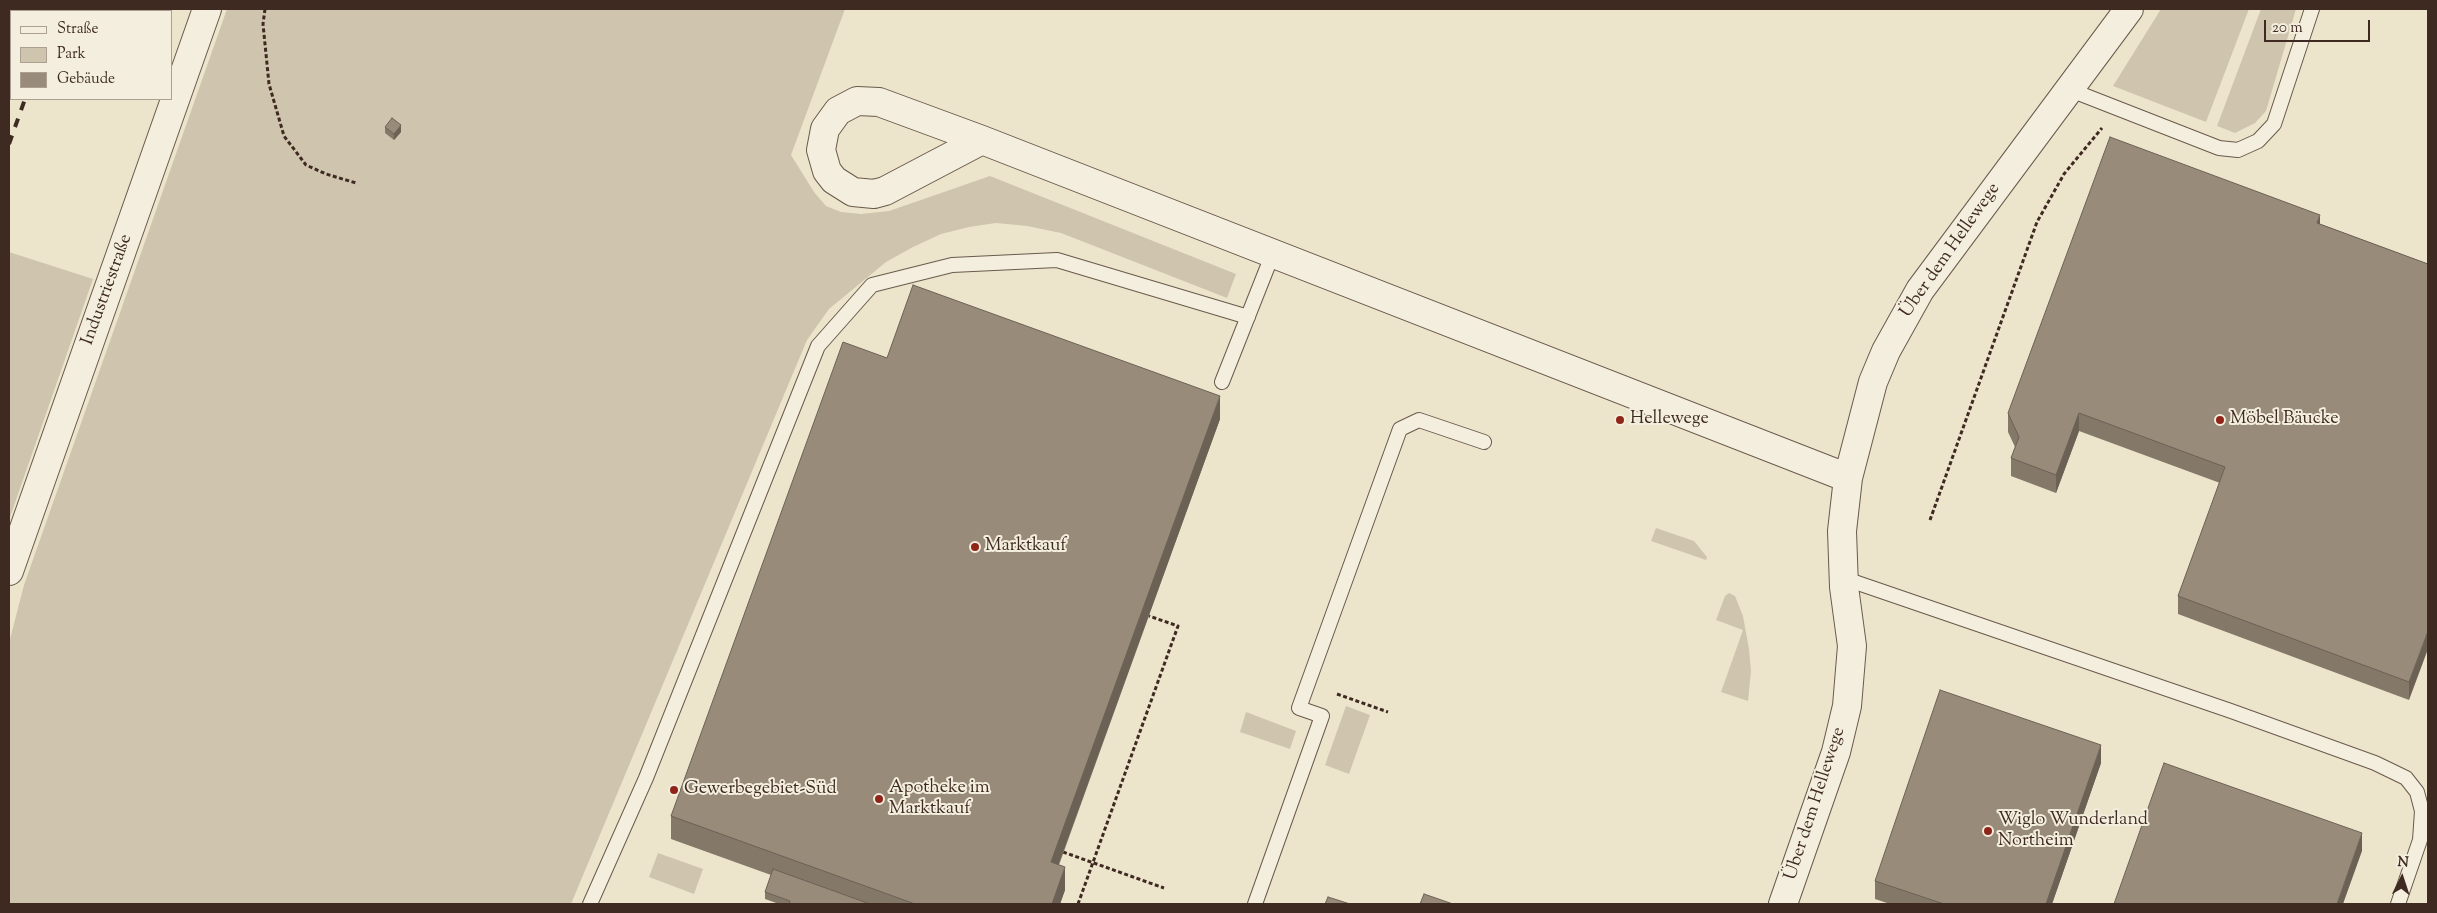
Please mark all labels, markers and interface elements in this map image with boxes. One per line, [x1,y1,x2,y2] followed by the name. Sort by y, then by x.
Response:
[10,10,172,100] legend
[2267,10,2373,42] scale bar
[2272,18,2303,39] text: 20 m
[57,19,99,40] text: Straße
[57,44,86,65] text: Park
[57,69,115,90] text: Gebäude
[1896,179,2006,323] street label: Über dem Hellewege
[78,232,138,348] street label: Industriestraße
[1630,409,1709,431] place label: Hellewege
[2230,409,2339,431] place label: Möbel Bäucke
[1614,414,1626,426] marker: Hellewege
[2214,414,2226,426] marker: Möbel Bäucke
[985,536,1066,558] place label: Marktkauf
[969,541,981,553] marker: Marktkauf
[1781,725,1851,883] street label: Über dem Hellewege
[889,778,990,821] place label: Apotheke im Marktkauf
[684,779,837,801] place label: Gewerbegebiet-Süd
[668,784,680,796] marker: Gewerbegebiet-Süd
[873,793,885,805] marker: Apotheke im Marktkauf
[1998,810,2148,852] place label: Wiglo Wunderland Northeim
[1982,825,1994,837] marker: Wiglo Wunderland Northeim
[2377,853,2427,903] north arrow
[2397,853,2409,873] text: N

